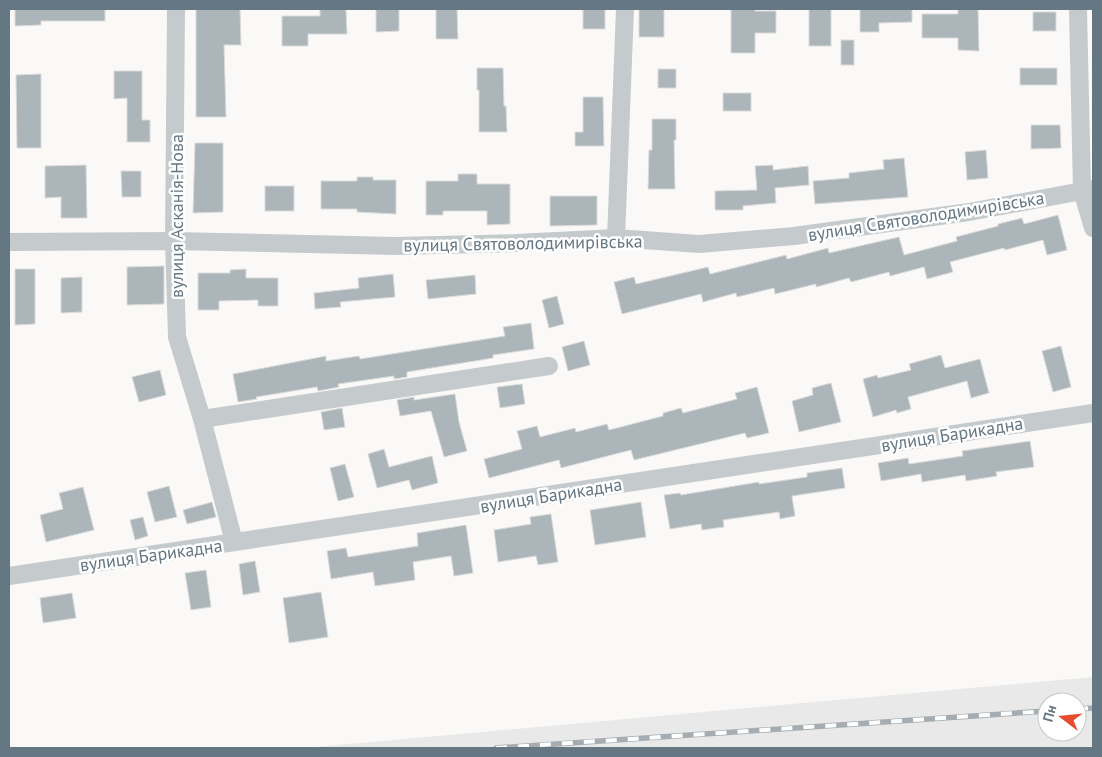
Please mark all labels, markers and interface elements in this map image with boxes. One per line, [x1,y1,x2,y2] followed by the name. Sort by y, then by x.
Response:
[165,134,188,298] street label: вулиця Асканія-Нова
[806,186,1046,246] street label: вулиця Святоволодимирівська
[403,229,643,257] street label: вулиця Святоволодимирівська
[879,411,1025,457] street label: вулиця Барикадна
[478,472,624,518] street label: вулиця Барикадна
[78,534,224,576] street label: вулиця Барикадна
[1037,692,1087,742] north arrow
[1039,703,1060,724] text: Пн

